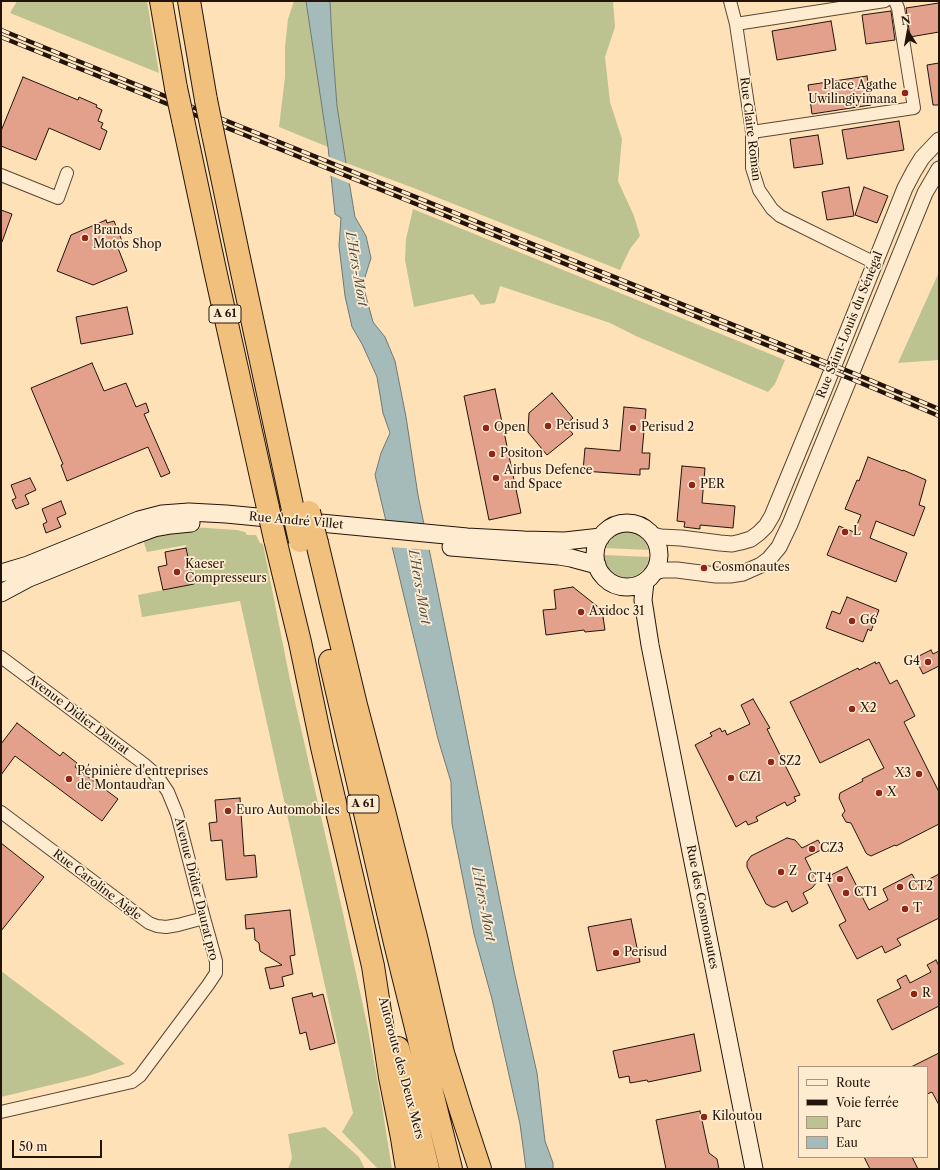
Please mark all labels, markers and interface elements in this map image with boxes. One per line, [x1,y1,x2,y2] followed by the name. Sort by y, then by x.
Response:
[888,12,928,52] north arrow
[900,12,912,28] text: N
[736,76,764,182] street label: Rue Claire Roman
[808,79,897,107] place label: Place Agathe Uwilingiyimana
[900,88,910,98] marker: Place Agathe Uwilingiyimana
[93,224,162,252] place label: Brands Motos Shop
[342,230,370,308] water label: L'Hers-Mort
[80,233,90,243] marker: Brands Motos Shop
[814,249,886,401] street label: Rue Saint-Louis du Sénégal
[209,305,241,323] road number: A 61
[556,419,609,433] place label: Perisud 3
[494,421,526,435] place label: Open
[543,421,553,431] marker: Perisud 3
[641,421,694,435] place label: Perisud 2
[481,423,491,433] marker: Open
[628,423,638,433] marker: Perisud 2
[500,447,543,461] place label: Positon
[487,449,497,459] marker: Positon
[504,464,592,492] place label: Airbus Defence and Space
[491,473,501,483] marker: Airbus Defence and Space
[700,478,725,492] place label: PER
[687,480,697,490] marker: PER
[248,510,344,532] street label: Rue André Villet
[853,525,861,539] place label: L
[840,527,850,537] marker: L
[405,548,433,626] water label: L'Hers-Mort
[185,558,267,586] place label: Kaeser Compresseurs
[712,561,790,575] place label: Cosmonautes
[699,563,709,573] marker: Cosmonautes
[172,567,182,577] marker: Kaeser Compresseurs
[589,605,644,619] place label: Axidoc 31
[576,607,586,617] marker: Axidoc 31
[860,614,877,628] place label: G6
[847,616,857,626] marker: G6
[903,655,920,669] place label: G4
[923,657,933,667] marker: G4
[24,672,132,758] street label: Avenue Didier Daurat
[860,702,877,716] place label: X2
[847,704,857,714] marker: X2
[779,755,801,769] place label: SZ2
[766,757,776,767] marker: SZ2
[77,765,208,793] place label: Pépinière d'entreprises de Montaudran
[895,767,911,781] place label: X3
[914,769,924,779] marker: X3
[739,771,761,785] place label: CZ1
[726,773,736,783] marker: CZ1
[64,774,74,784] marker: Pépinière d'entreprises de Montaudran
[887,786,896,800] place label: X
[874,788,884,798] marker: X
[347,795,379,813] road number: A 61
[236,804,340,818] place label: Euro Automobiles
[223,806,233,816] marker: Euro Automobiles
[171,816,221,962] street label: Avenue Didier Daurat pro
[820,842,844,856] place label: CZ3
[683,844,721,970] street label: Rue des Cosmonautes
[807,844,817,854] marker: CZ3
[50,847,144,923] street label: Rue Caroline Aigle
[468,865,498,943] water label: L'Hers-Mort
[789,865,797,879] place label: Z
[776,867,786,877] marker: Z
[807,872,832,886] place label: CT4
[835,874,845,884] marker: CT4
[908,880,933,894] place label: CT2
[895,882,905,892] marker: CT2
[854,886,877,900] place label: CT1
[841,888,851,898] marker: CT1
[913,902,922,916] place label: T
[900,904,910,914] marker: T
[624,946,667,960] place label: Perisud
[611,948,621,958] marker: Perisud
[922,987,931,1001] place label: R
[909,989,919,999] marker: R
[375,995,427,1141] street label: Autoroute des Deux Mers
[798,1066,928,1158] legend
[836,1075,870,1090] text: Route
[836,1095,899,1110] text: Voie ferrée
[712,1110,762,1124] place label: Kiloutou
[699,1112,709,1122] marker: Kiloutou
[836,1115,861,1130] text: Parc
[14,1132,104,1158] scale bar
[836,1135,858,1150] text: Eau
[19,1139,48,1154] text: 50 m

